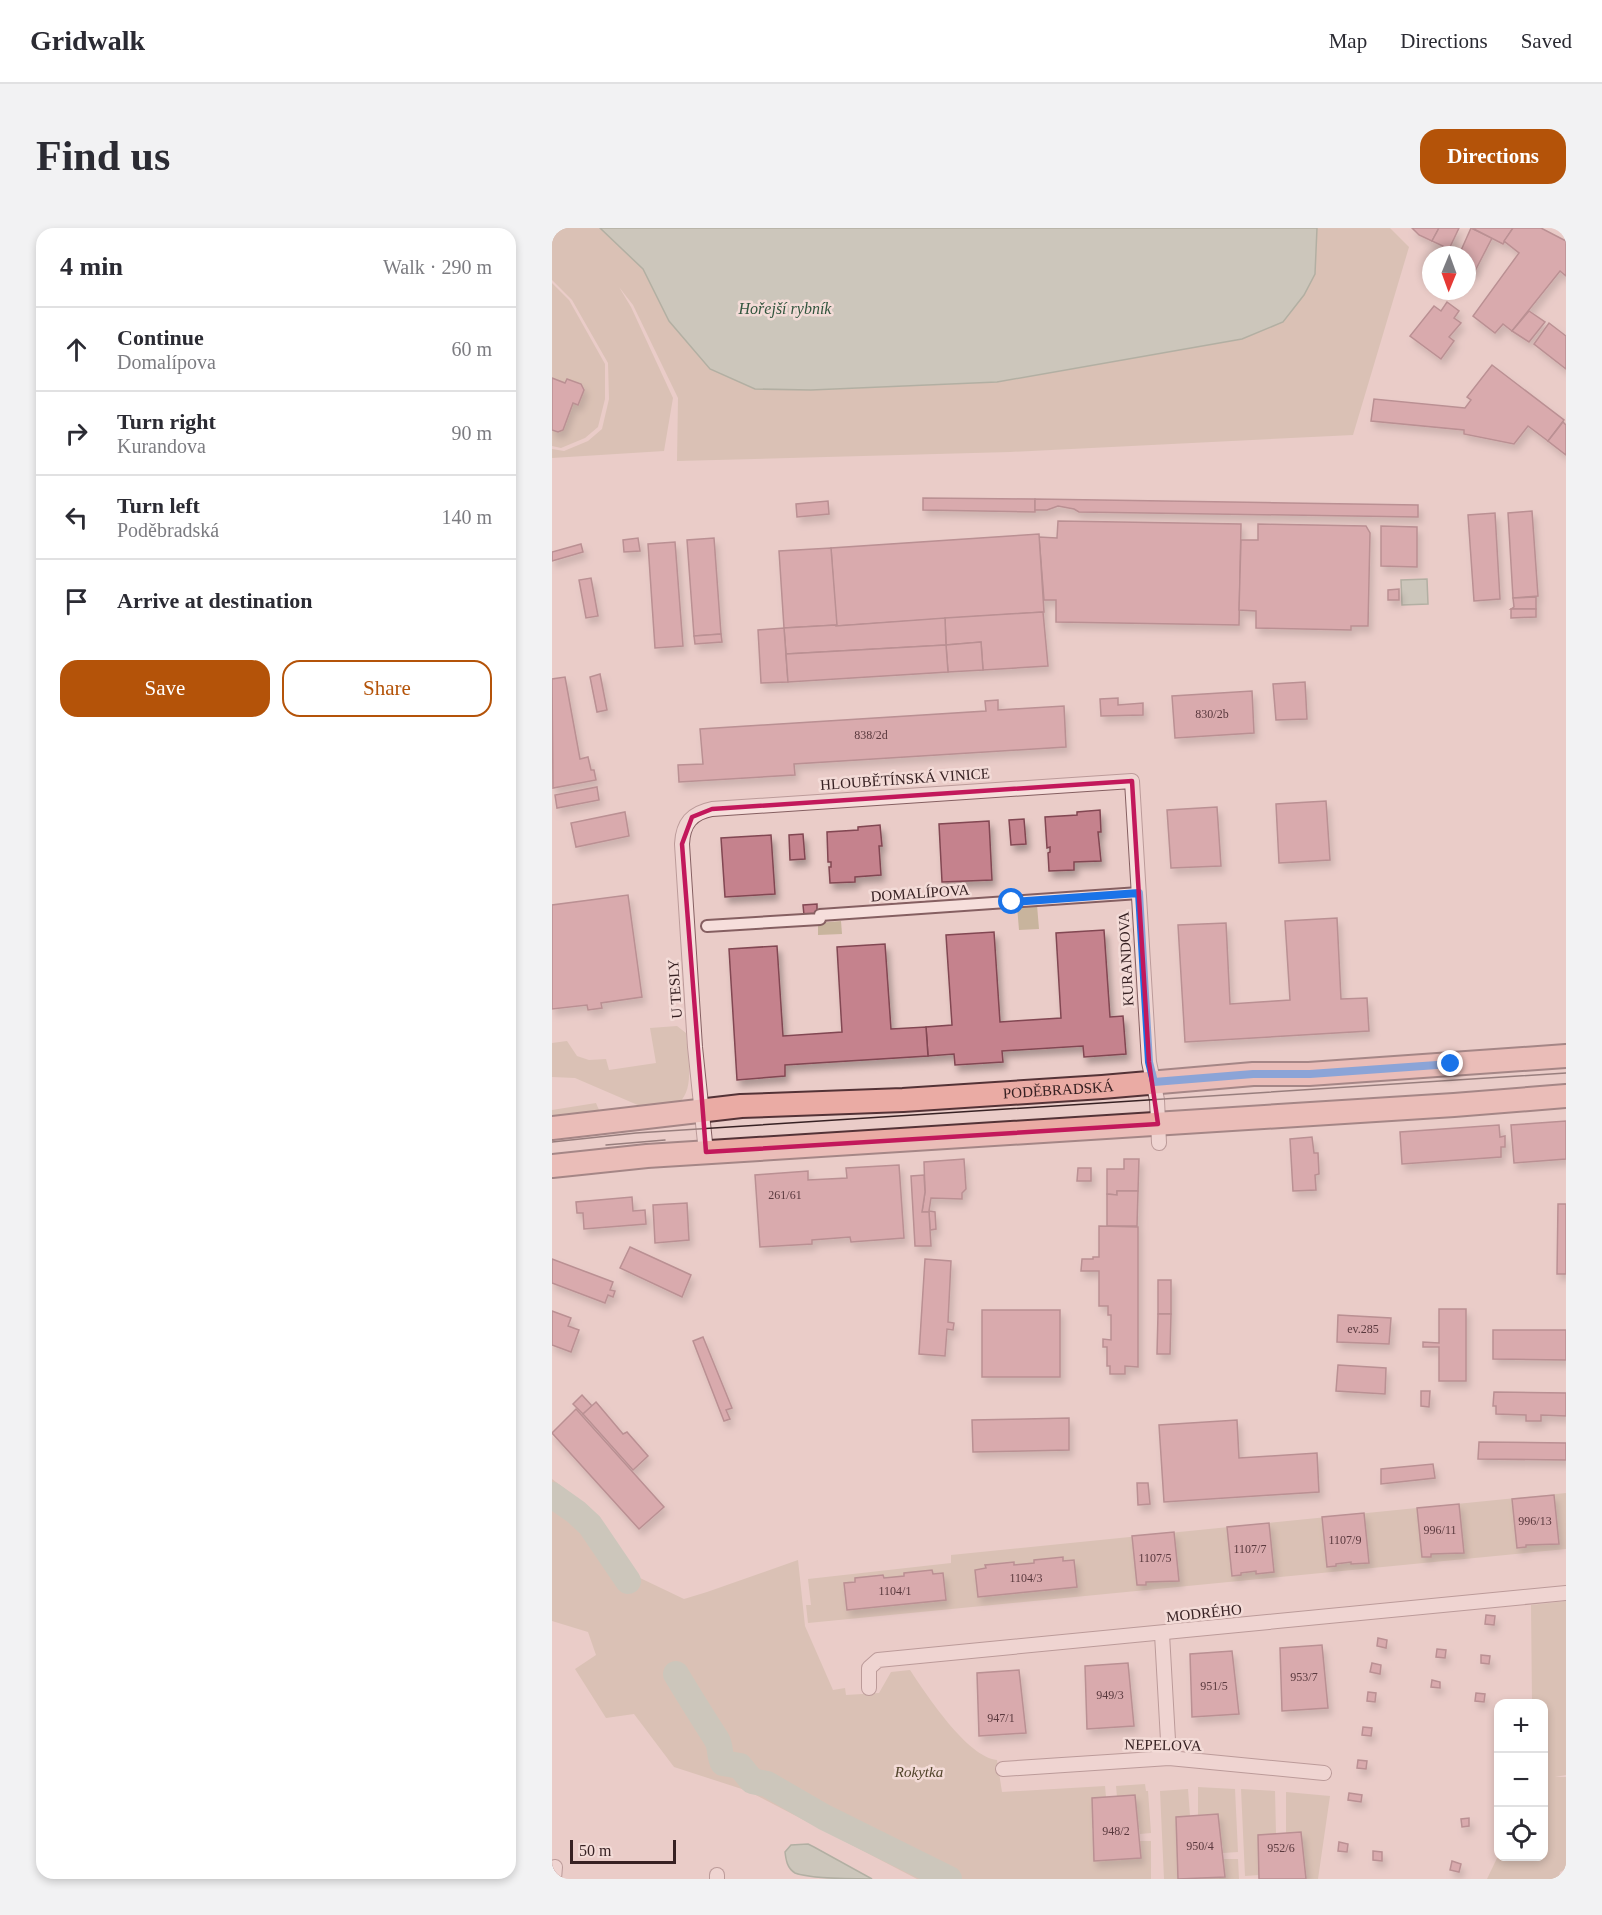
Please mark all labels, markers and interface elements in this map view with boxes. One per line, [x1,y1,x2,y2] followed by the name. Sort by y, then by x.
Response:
[30,25,145,56] text: Gridwalk
[1329,29,1367,53] text: Map
[1400,29,1488,53] text: Directions
[1521,29,1572,53] text: Saved
[1420,129,1566,184] button: Directions
[36,133,170,179] text: Find us
[1422,246,1476,300] north arrow
[60,252,123,281] text: 4 min
[383,256,492,278] text: Walk · 290 m
[738,300,832,318] water label: Hořejší rybník
[117,325,204,350] text: Continue
[60,333,93,366] icon: ahead
[451,338,492,360] text: 60 m
[117,351,216,373] text: Domalípova
[117,409,216,434] text: Turn right
[60,417,93,450] icon: right
[451,422,492,444] text: 90 m
[117,435,206,457] text: Kurandova
[117,493,200,518] text: Turn left
[60,501,93,534] icon: left
[441,506,492,528] text: 140 m
[117,519,219,541] text: Poděbradská
[60,585,93,618] icon: arrive
[117,588,313,613] text: Arrive at destination
[60,660,270,717] button: Save
[282,660,492,717] button: Share
[1195,707,1229,721] house number: 830/2b
[854,728,888,742] house number: 838/2d
[820,765,990,793] street label: HLOUBĚTÍNSKÁ VINICE
[870,882,970,904] street label: DOMALÍPOVA
[998,888,1024,914] route start
[1116,911,1136,1007] street label: KURANDOVA
[665,959,685,1019] street label: U TESLY
[1437,1050,1463,1076] route end
[1002,1078,1114,1101] street label: PODĚBRADSKÁ
[768,1188,802,1202] house number: 261/61
[1347,1322,1379,1336] house number: ev.285
[1518,1514,1552,1528] house number: 996/13
[1424,1523,1456,1537] house number: 996/11
[1329,1533,1361,1547] house number: 1107/9
[1234,1542,1266,1556] house number: 1107/7
[1139,1551,1171,1565] house number: 1107/5
[1010,1571,1042,1585] house number: 1104/3
[879,1584,911,1598] house number: 1104/1
[1165,1601,1243,1625] street label: MODRÉHO
[1290,1670,1318,1684] house number: 953/7
[1200,1679,1228,1693] house number: 951/5
[1096,1688,1124,1702] house number: 949/3
[1494,1699,1548,1861] map controls
[1494,1699,1548,1753] button: +
[987,1711,1015,1725] house number: 947/1
[1124,1736,1202,1754] street label: NEPELOVA
[1494,1753,1548,1807] button: −
[894,1764,943,1780] park label: Rokytka
[1494,1807,1548,1861] button: locate
[1102,1824,1130,1838] house number: 948/2
[570,1837,676,1864] scale bar
[1186,1839,1214,1853] house number: 950/4
[1267,1841,1295,1855] house number: 952/6
[579,1842,611,1859] text: 50 m

